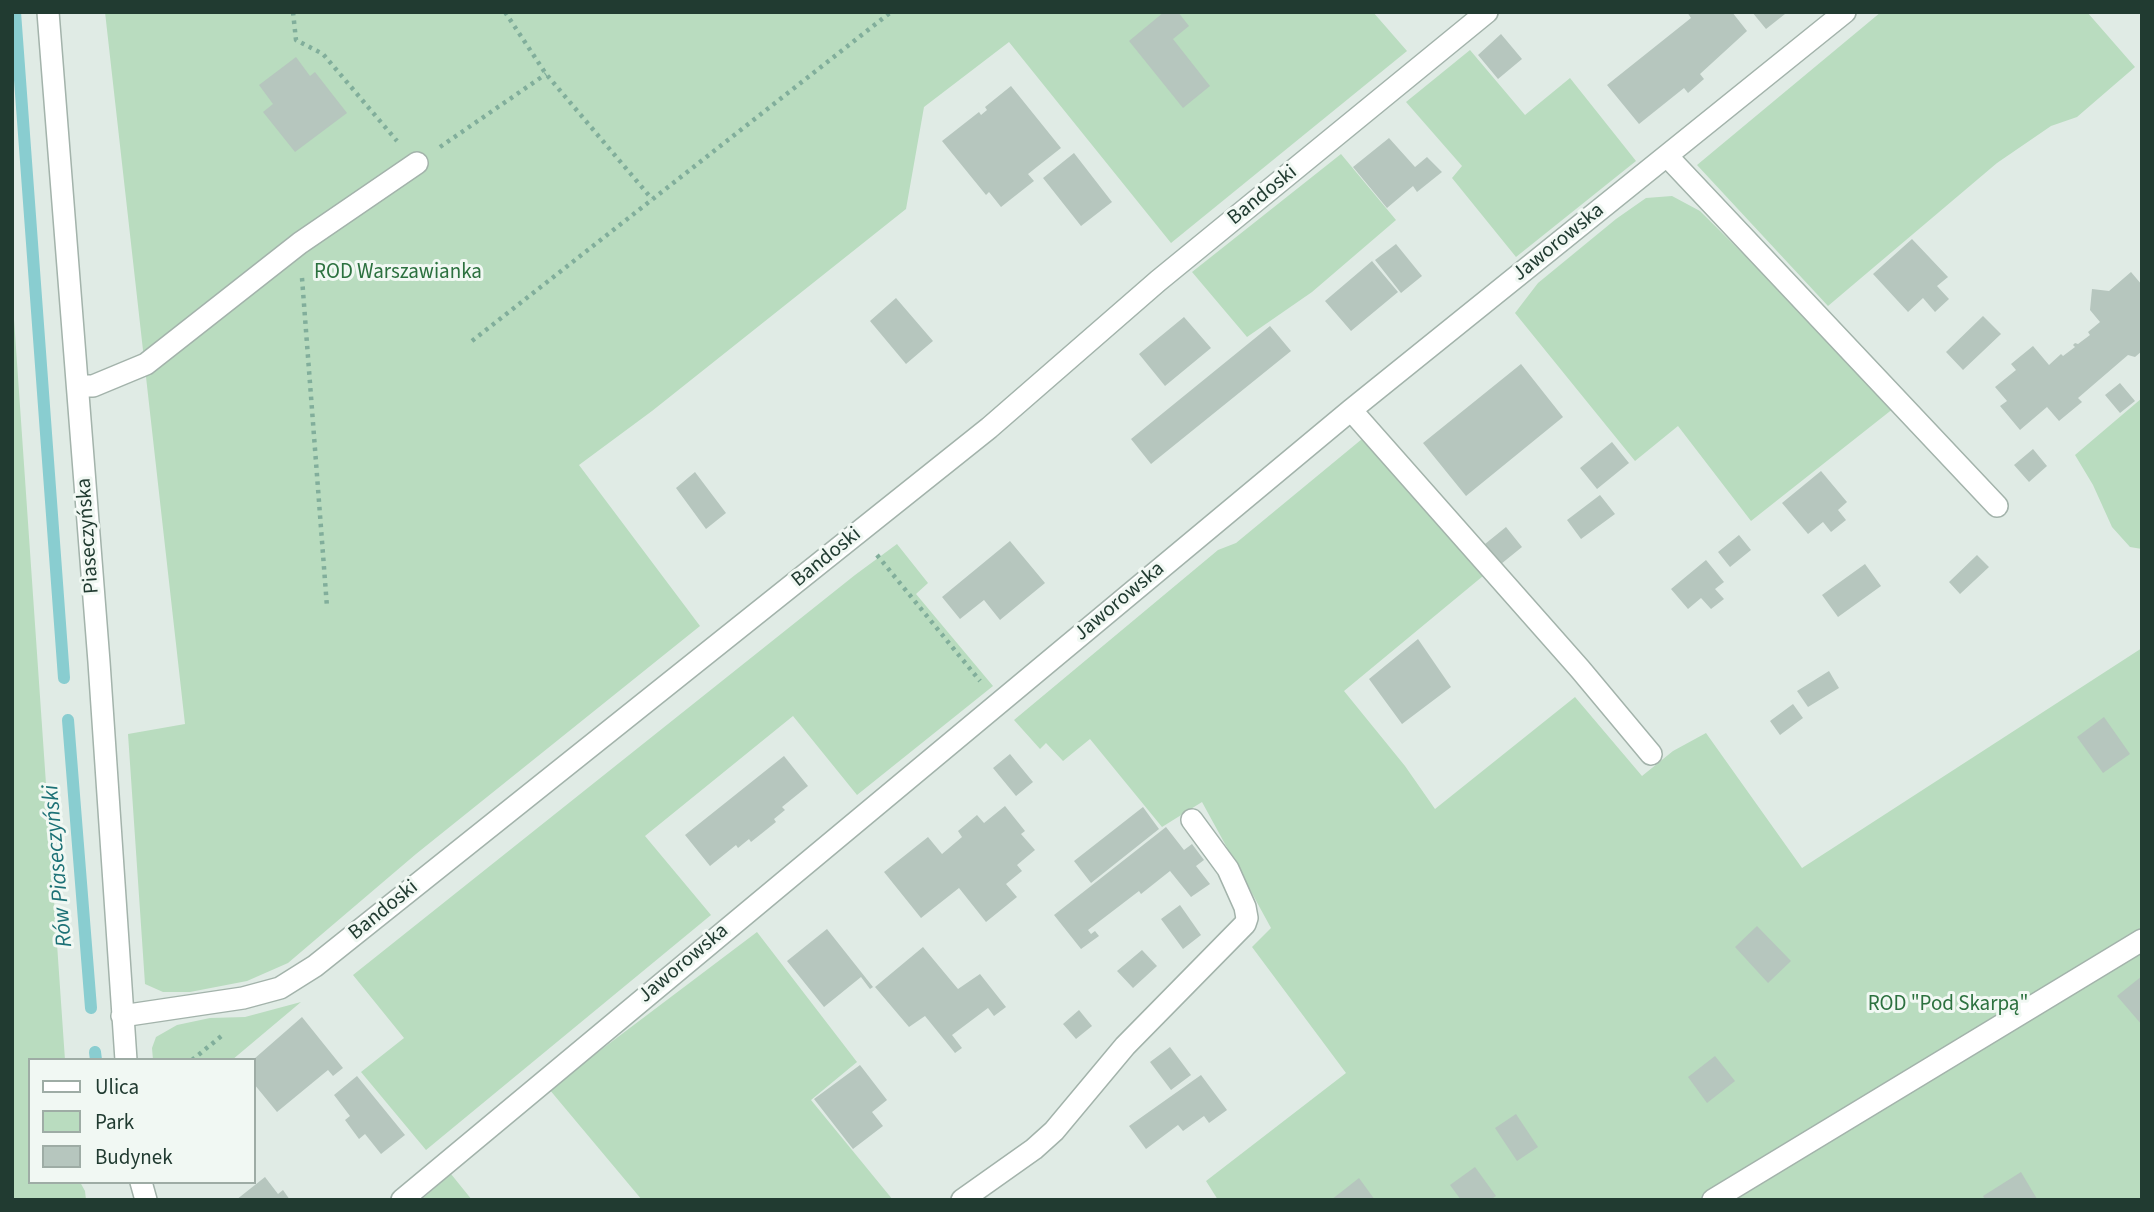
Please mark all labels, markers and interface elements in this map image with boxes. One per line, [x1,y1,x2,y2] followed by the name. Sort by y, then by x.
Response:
[1223,160,1303,232] street label: Bandoski
[1508,199,1610,287] street label: Jaworowska
[314,260,482,286] park label: ROD Warszawianka
[72,477,106,595] street label: Piaseczyńska
[787,522,867,594] street label: Bandoski
[1070,557,1170,647] street label: Jaworowska
[38,783,80,949] water label: Rów Piaseczyński
[344,875,424,947] street label: Bandoski
[634,919,734,1009] street label: Jaworowska
[1868,992,2028,1018] park label: ROD "Pod Skarpą"
[28,1058,256,1184] legend
[95,1072,139,1102] text: Ulica
[95,1107,134,1137] text: Park
[95,1142,173,1172] text: Budynek

